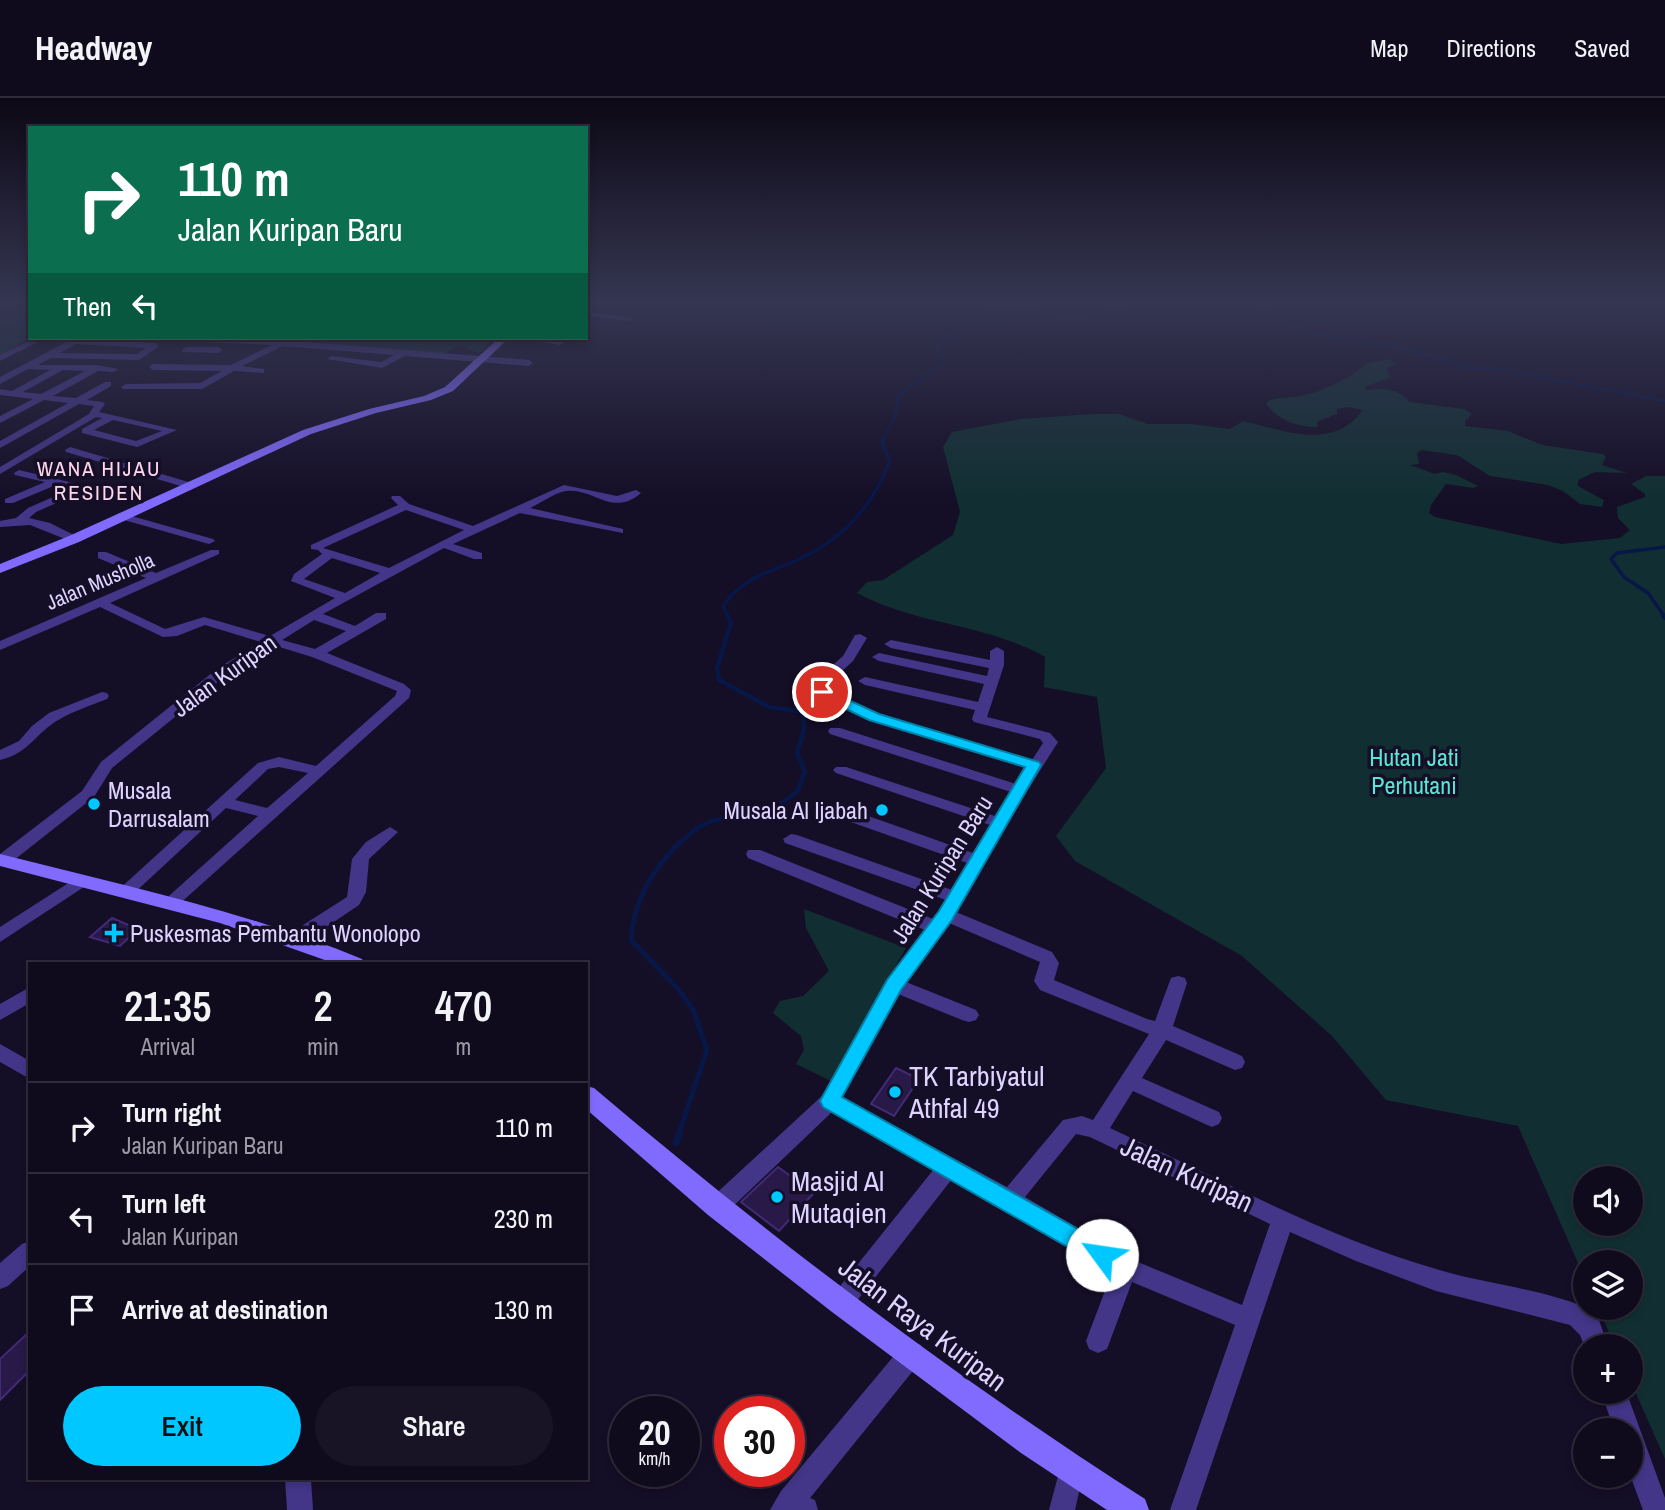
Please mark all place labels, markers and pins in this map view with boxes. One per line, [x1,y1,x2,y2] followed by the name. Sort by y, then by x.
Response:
[792,662,852,722] pin
[108,774,210,834] place label: Musala Darrusalam
[724,794,868,826] place label: Musala Al Ijabah
[86,796,102,812] marker: Musala Darrusalam
[874,802,890,818] marker: Musala Al Ijabah
[130,917,421,949] place label: Puskesmas Pembantu Wonolopo
[104,923,124,943] marker: Puskesmas Pembantu Wonolopo
[908,1057,1044,1127] place label: TK Tarbiyatul Athfal 49
[887,1084,903,1100] marker: TK Tarbiyatul Athfal 49
[791,1162,887,1232] place label: Masjid Al Mutaqien
[769,1189,785,1205] marker: Masjid Al Mutaqien

